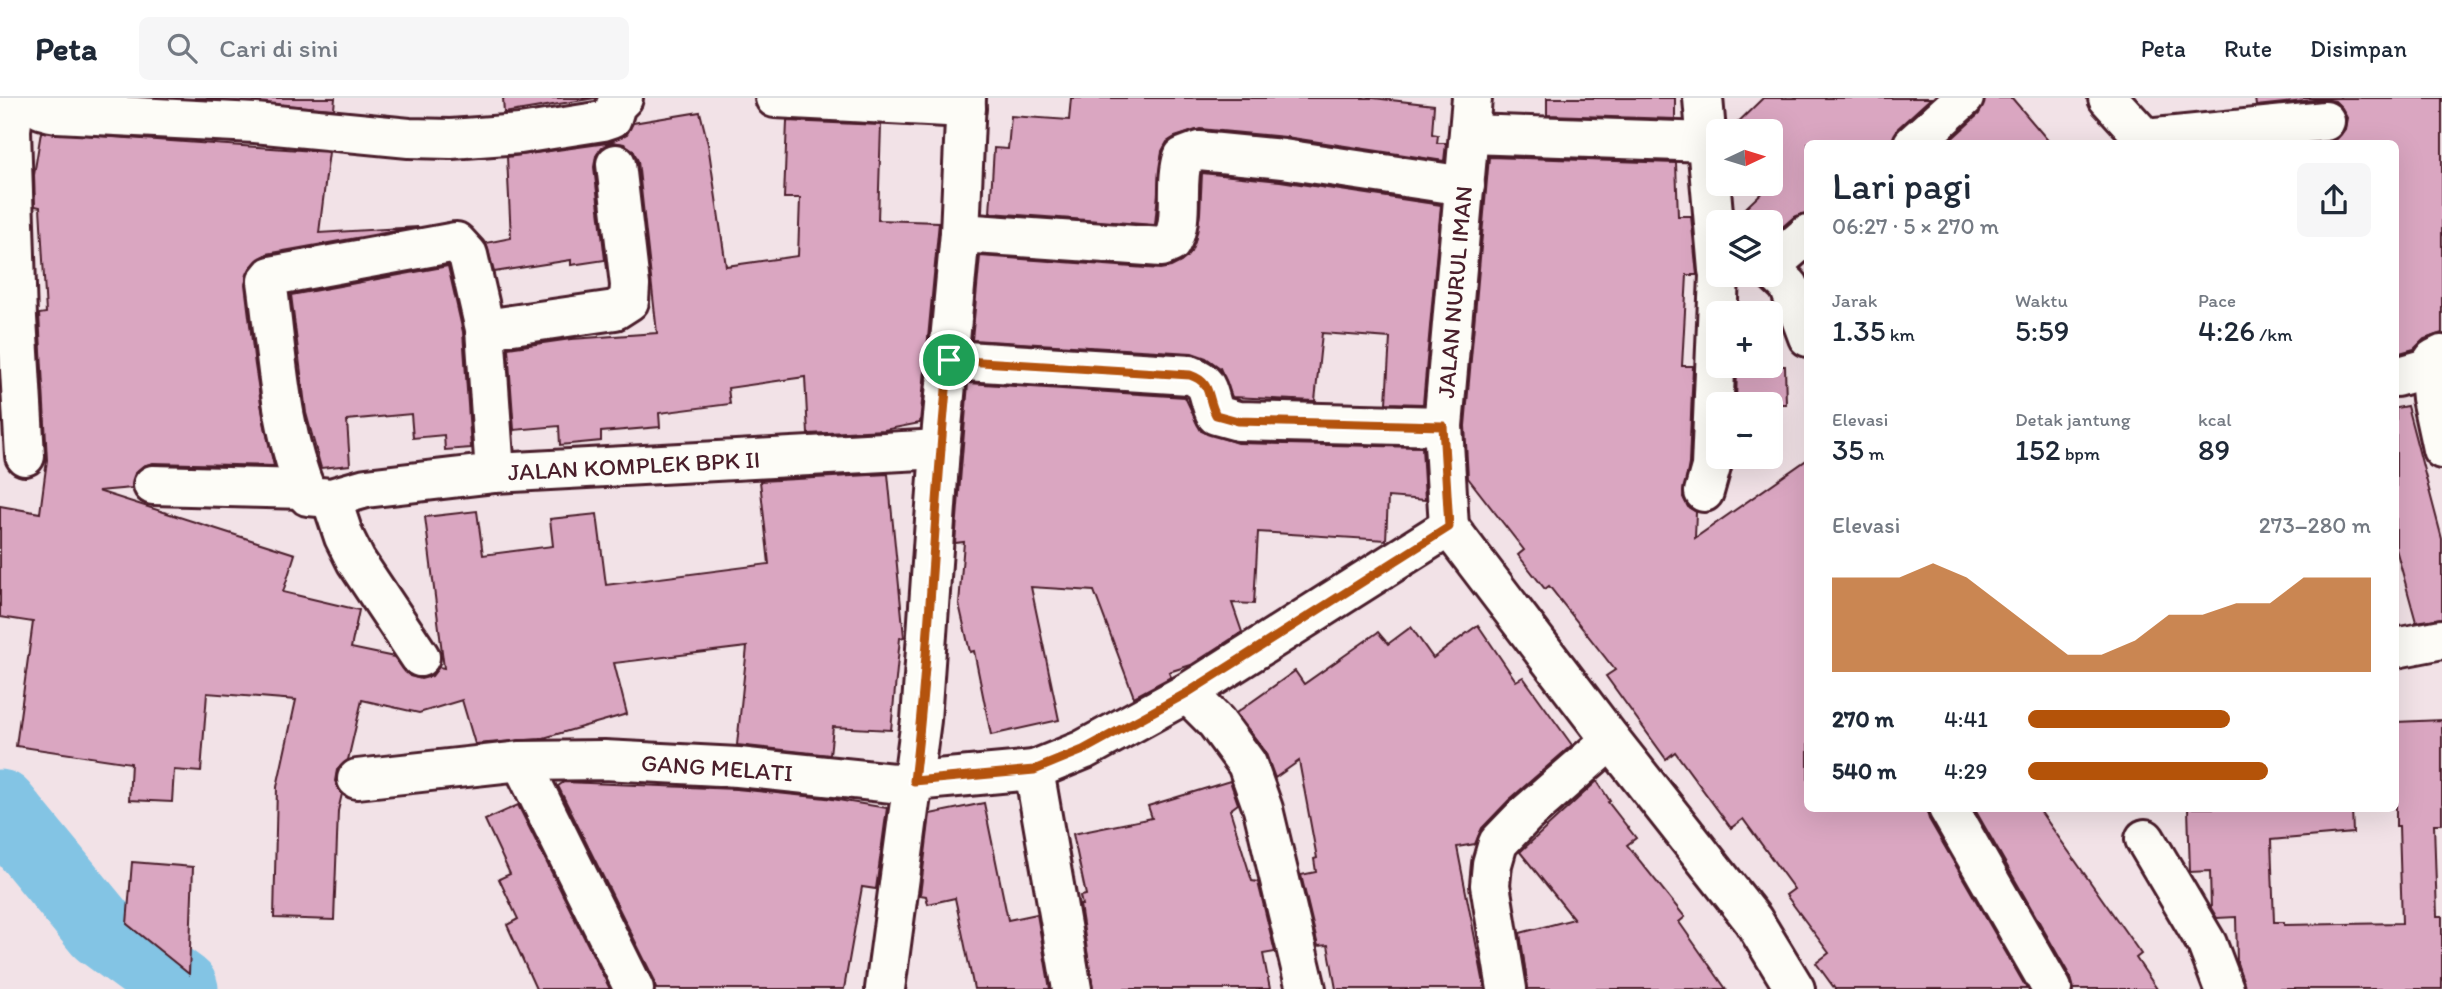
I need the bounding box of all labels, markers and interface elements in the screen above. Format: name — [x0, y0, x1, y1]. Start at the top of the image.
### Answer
search box — [139, 17, 629, 80]
text: Peta — [35, 29, 97, 68]
icon: search — [163, 29, 201, 67]
text: Cari di sini — [219, 32, 338, 64]
text: Peta — [2141, 34, 2186, 63]
text: Rute — [2224, 34, 2272, 63]
text: Disimpan — [2310, 34, 2407, 63]
north arrow — [1706, 119, 1783, 196]
map controls — [1706, 119, 1783, 469]
text: Lari pagi — [1832, 163, 1972, 209]
button: share — [2297, 163, 2371, 237]
street label: JALAN NURUL IMAN — [1431, 185, 1478, 399]
button: layers — [1706, 210, 1783, 287]
text: 06:27 · 5 × 270 m — [1832, 212, 1999, 240]
text: Jarak — [1832, 289, 1877, 312]
text: Waktu — [2015, 289, 2068, 312]
text: Pace — [2198, 289, 2236, 312]
button: + — [1706, 301, 1783, 378]
text: 1.35 — [1832, 312, 1885, 349]
text: 5:59 — [2015, 312, 2070, 349]
text: 4:26 — [2198, 312, 2255, 349]
text: km — [1885, 323, 1915, 346]
text: /km — [2255, 323, 2292, 346]
pin — [919, 330, 979, 390]
icon: arrive — [930, 341, 968, 379]
button: − — [1706, 392, 1783, 469]
text: Elevasi — [1832, 408, 1888, 431]
text: Detak jantung — [2015, 408, 2131, 431]
text: kcal — [2198, 408, 2232, 431]
text: 35 — [1832, 431, 1864, 468]
text: 152 — [2015, 431, 2060, 468]
text: 89 — [2198, 431, 2230, 468]
text: m — [1864, 442, 1884, 465]
text: bpm — [2060, 442, 2100, 465]
street label: JALAN KOMPLEK BPK II — [507, 444, 761, 487]
text: Elevasi — [1832, 511, 1900, 539]
text: 273–280 m — [2259, 511, 2371, 539]
text: 270 m — [1832, 705, 1894, 733]
text: 4:41 — [1944, 705, 1988, 733]
street label: GANG MELATI — [640, 748, 794, 787]
text: 540 m — [1832, 757, 1897, 785]
text: 4:29 — [1944, 757, 1988, 785]

